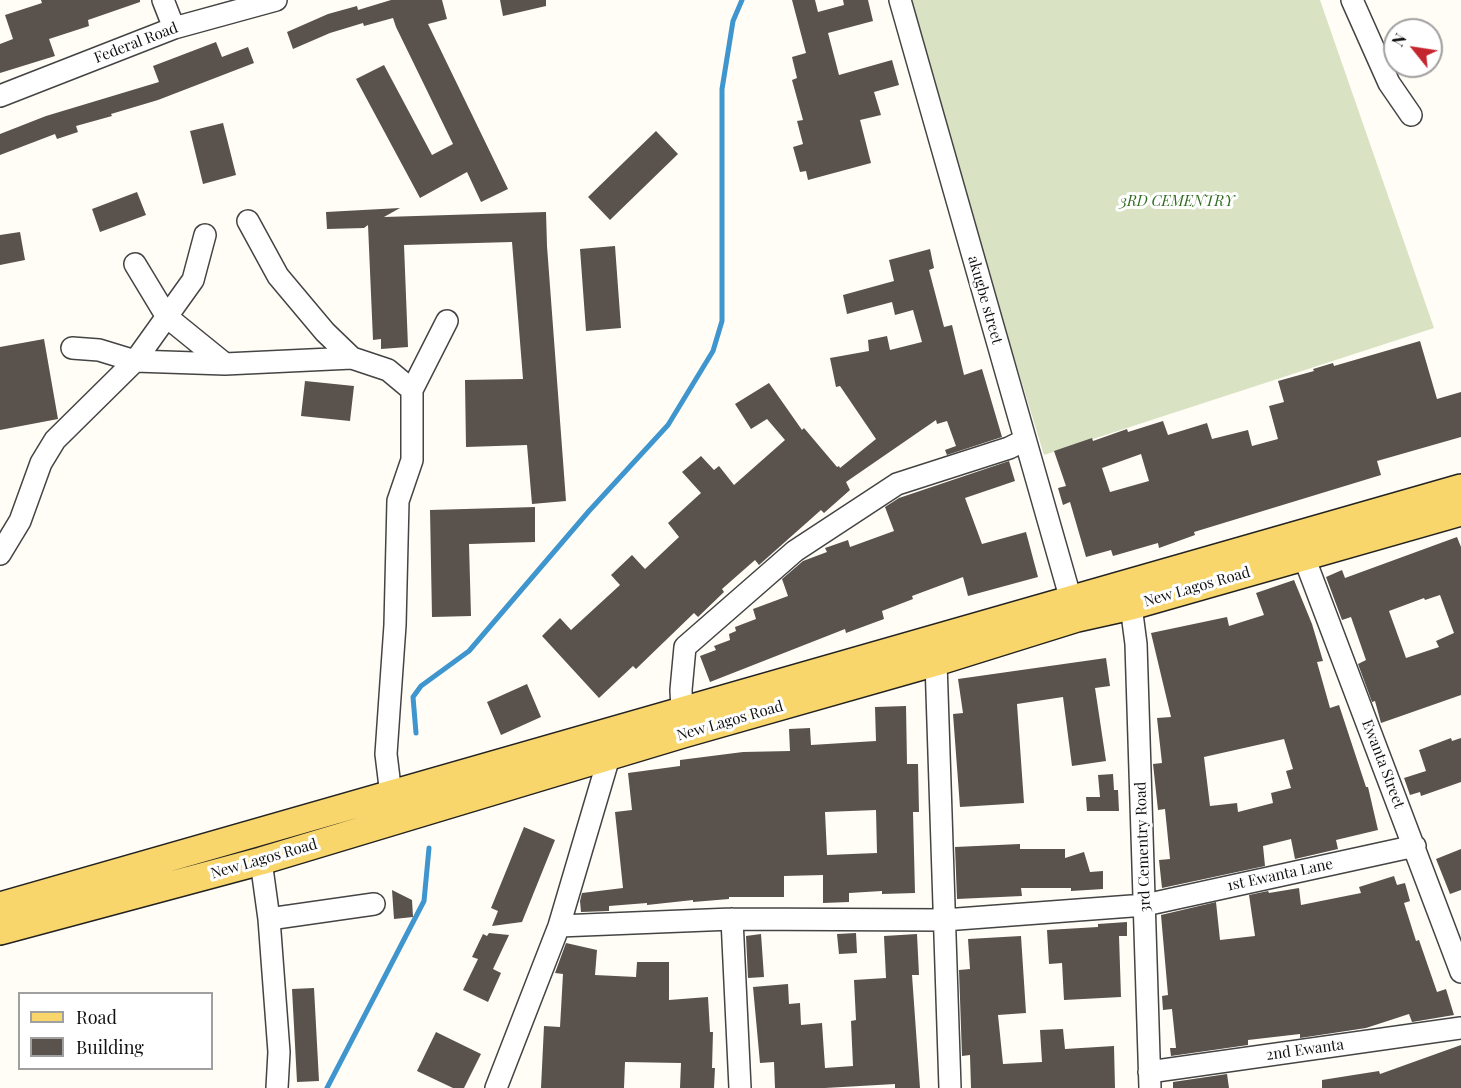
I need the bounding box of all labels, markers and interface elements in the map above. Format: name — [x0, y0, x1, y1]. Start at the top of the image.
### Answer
north arrow — [1383, 18, 1443, 78]
street label: Federal Road — [92, 19, 180, 67]
text: N — [1387, 29, 1411, 50]
park label: 3RD CEMENTRY — [1120, 192, 1234, 210]
street label: akugbe street — [964, 254, 1006, 346]
street label: New Lagos Road — [1142, 563, 1252, 611]
street label: New Lagos Road — [675, 697, 785, 745]
street label: Ewanta Street — [1358, 717, 1408, 811]
street label: 3rd Cementry Road — [1132, 781, 1154, 913]
street label: New Lagos Road — [209, 835, 319, 883]
street label: 1st Ewanta Lane — [1225, 855, 1335, 895]
legend — [18, 992, 213, 1070]
text: Road — [76, 1005, 117, 1029]
text: Building — [76, 1035, 144, 1059]
street label: 2nd Ewanta — [1265, 1036, 1345, 1064]

